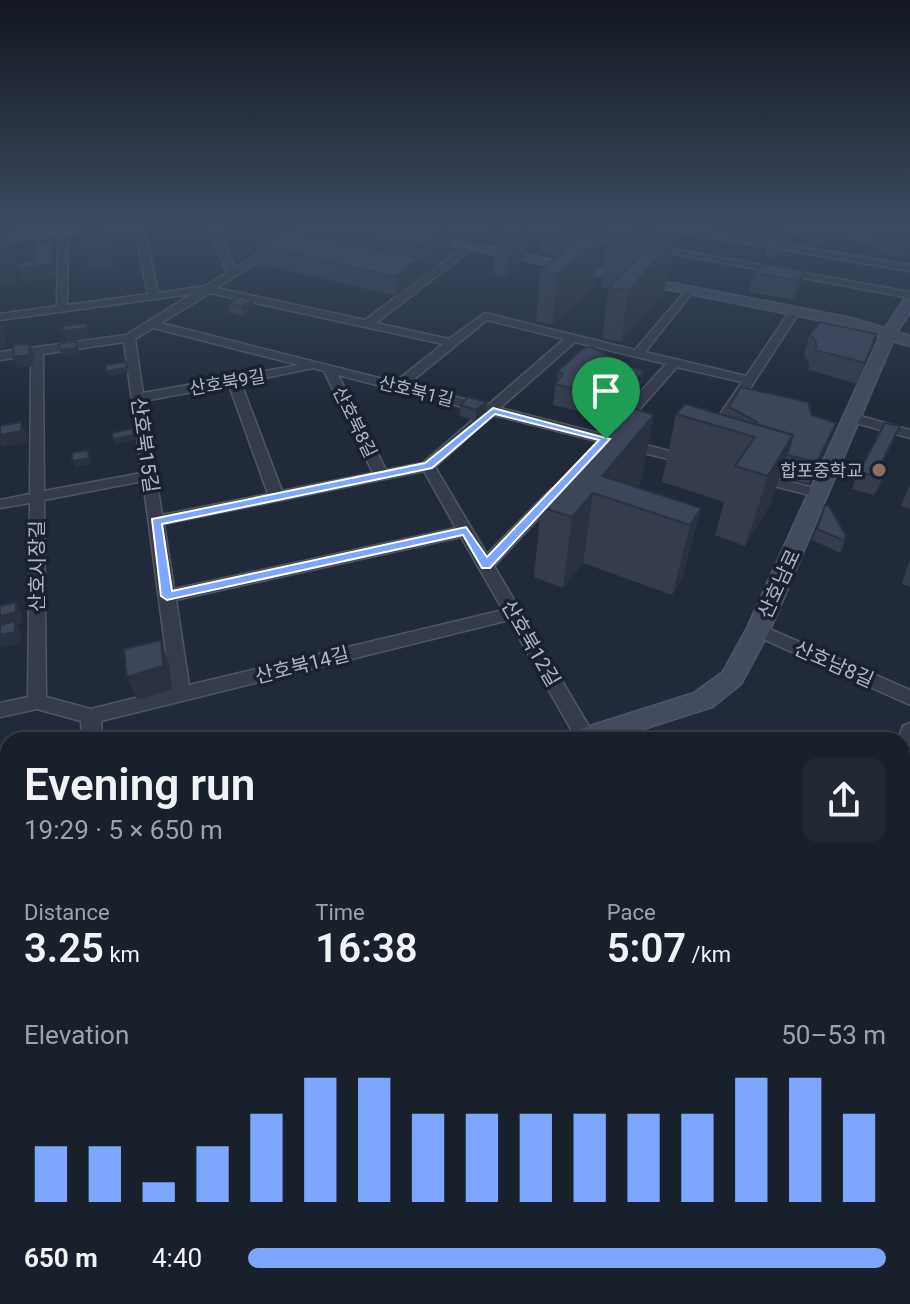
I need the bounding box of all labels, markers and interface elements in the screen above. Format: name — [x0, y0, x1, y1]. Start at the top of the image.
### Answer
pin — [572, 357, 640, 439]
street label: 산호북9길 — [188, 365, 266, 399]
icon: arrive — [584, 369, 628, 413]
street label: 산호북1길 — [376, 372, 456, 410]
street label: 산호북8길 — [329, 383, 381, 461]
street label: 산호북15길 — [126, 396, 164, 494]
place label: 합포중학교 — [780, 460, 863, 481]
marker: 합포중학교 — [870, 461, 888, 479]
street label: 산호시장길 — [25, 520, 49, 612]
street label: 산호남로 — [753, 546, 805, 622]
street label: 산호북12길 — [497, 595, 565, 691]
street label: 산호남8길 — [790, 636, 878, 692]
street label: 산호북14길 — [252, 642, 352, 688]
button: share — [802, 758, 886, 842]
text: Evening run — [24, 759, 255, 811]
text: 19:29 · 5 × 650 m — [24, 815, 223, 845]
text: Distance — [24, 900, 110, 925]
text: Time — [315, 900, 365, 925]
text: Pace — [607, 900, 656, 925]
text: 3.25 — [24, 925, 104, 972]
text: 16:38 — [315, 925, 418, 972]
text: 5:07 — [607, 925, 686, 972]
text: km — [104, 942, 140, 967]
text: /km — [686, 942, 731, 967]
text: Elevation — [24, 1020, 129, 1050]
text: 50–53 m — [781, 1020, 886, 1050]
text: 650 m — [24, 1243, 98, 1273]
text: 4:40 — [152, 1243, 202, 1273]

